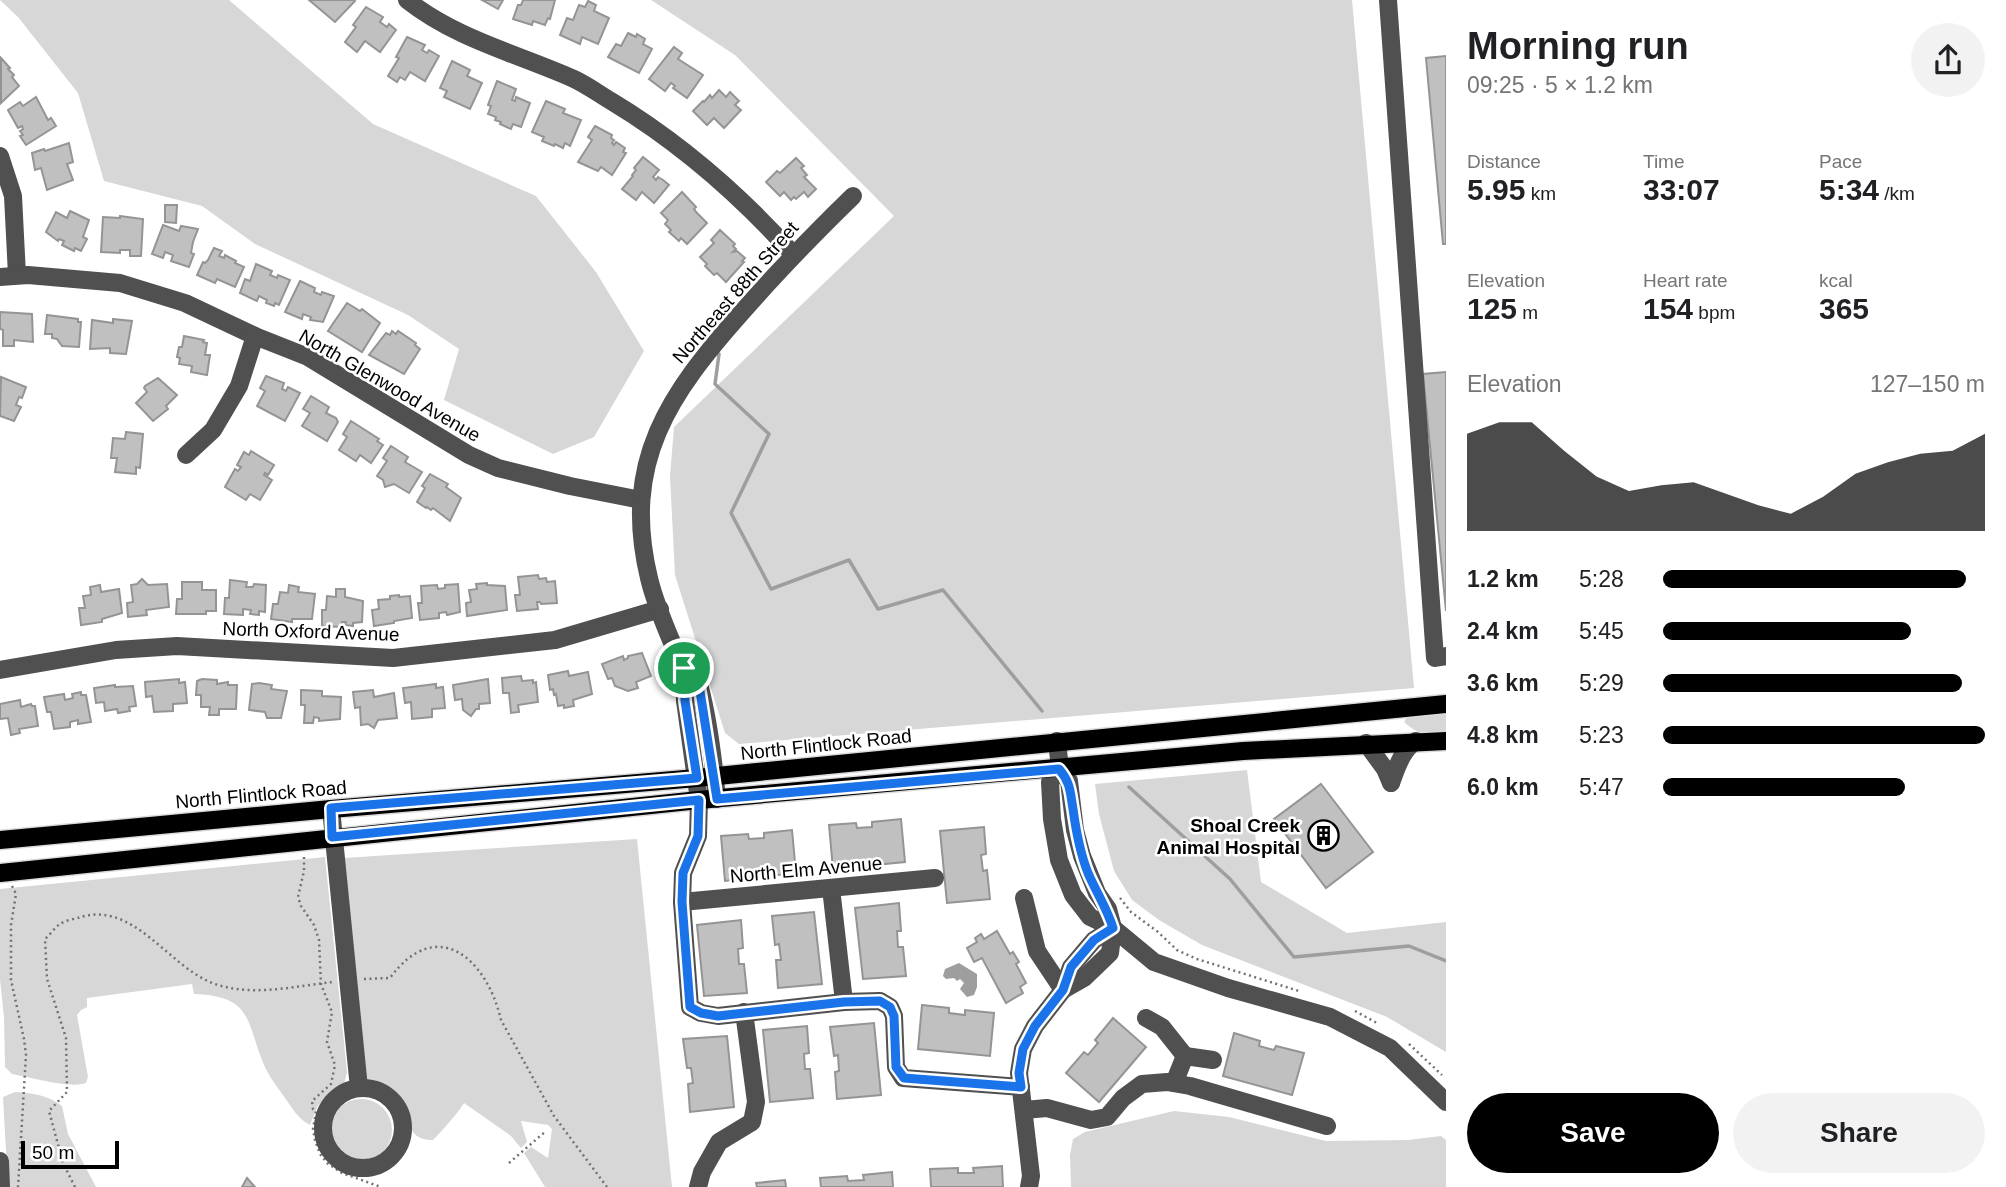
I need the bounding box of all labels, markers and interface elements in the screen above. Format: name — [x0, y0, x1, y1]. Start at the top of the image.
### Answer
button: share — [1911, 23, 1985, 97]
text: Morning run — [1467, 25, 1689, 67]
text: 09:25 · 5 × 1.2 km — [1467, 72, 1653, 98]
text: Distance — [1467, 151, 1541, 172]
text: Time — [1643, 151, 1685, 172]
text: Pace — [1819, 151, 1862, 172]
text: 5.95 — [1467, 173, 1525, 206]
text: 33:07 — [1643, 173, 1720, 206]
text: 5:34 — [1819, 173, 1879, 206]
text: km — [1525, 183, 1556, 204]
text: /km — [1879, 183, 1915, 204]
street label: Northeast 88th Street — [668, 217, 803, 367]
text: Elevation — [1467, 270, 1545, 291]
text: Heart rate — [1643, 270, 1727, 291]
text: kcal — [1819, 270, 1853, 291]
text: 125 — [1467, 292, 1517, 325]
text: 154 — [1643, 292, 1693, 325]
text: 365 — [1819, 292, 1869, 325]
text: m — [1517, 302, 1538, 323]
text: bpm — [1693, 302, 1735, 323]
street label: North Glenwood Avenue — [295, 325, 484, 446]
text: Elevation — [1467, 371, 1562, 397]
text: 127–150 m — [1870, 371, 1985, 397]
text: 1.2 km — [1467, 566, 1539, 592]
text: 5:28 — [1579, 566, 1624, 592]
street label: North Oxford Avenue — [222, 618, 400, 645]
text: 2.4 km — [1467, 618, 1539, 644]
text: 5:45 — [1579, 618, 1624, 644]
pin — [654, 638, 714, 698]
icon: arrive — [665, 649, 703, 687]
text: 3.6 km — [1467, 670, 1539, 696]
text: 5:29 — [1579, 670, 1624, 696]
text: 4.8 km — [1467, 722, 1539, 748]
text: 5:23 — [1579, 722, 1624, 748]
street label: North Flintlock Road — [739, 725, 913, 764]
text: 6.0 km — [1467, 774, 1539, 800]
text: 5:47 — [1579, 774, 1624, 800]
street label: North Flintlock Road — [174, 777, 348, 812]
place label: Shoal Creek Animal Hospital — [1156, 815, 1300, 858]
building icon: Shoal Creek Animal Hospital — [1306, 819, 1340, 853]
street label: North Elm Avenue — [729, 852, 883, 887]
button: Save — [1467, 1093, 1719, 1173]
button: Share — [1733, 1093, 1985, 1173]
scale bar — [21, 1138, 119, 1170]
text: 50 m — [32, 1142, 74, 1163]

